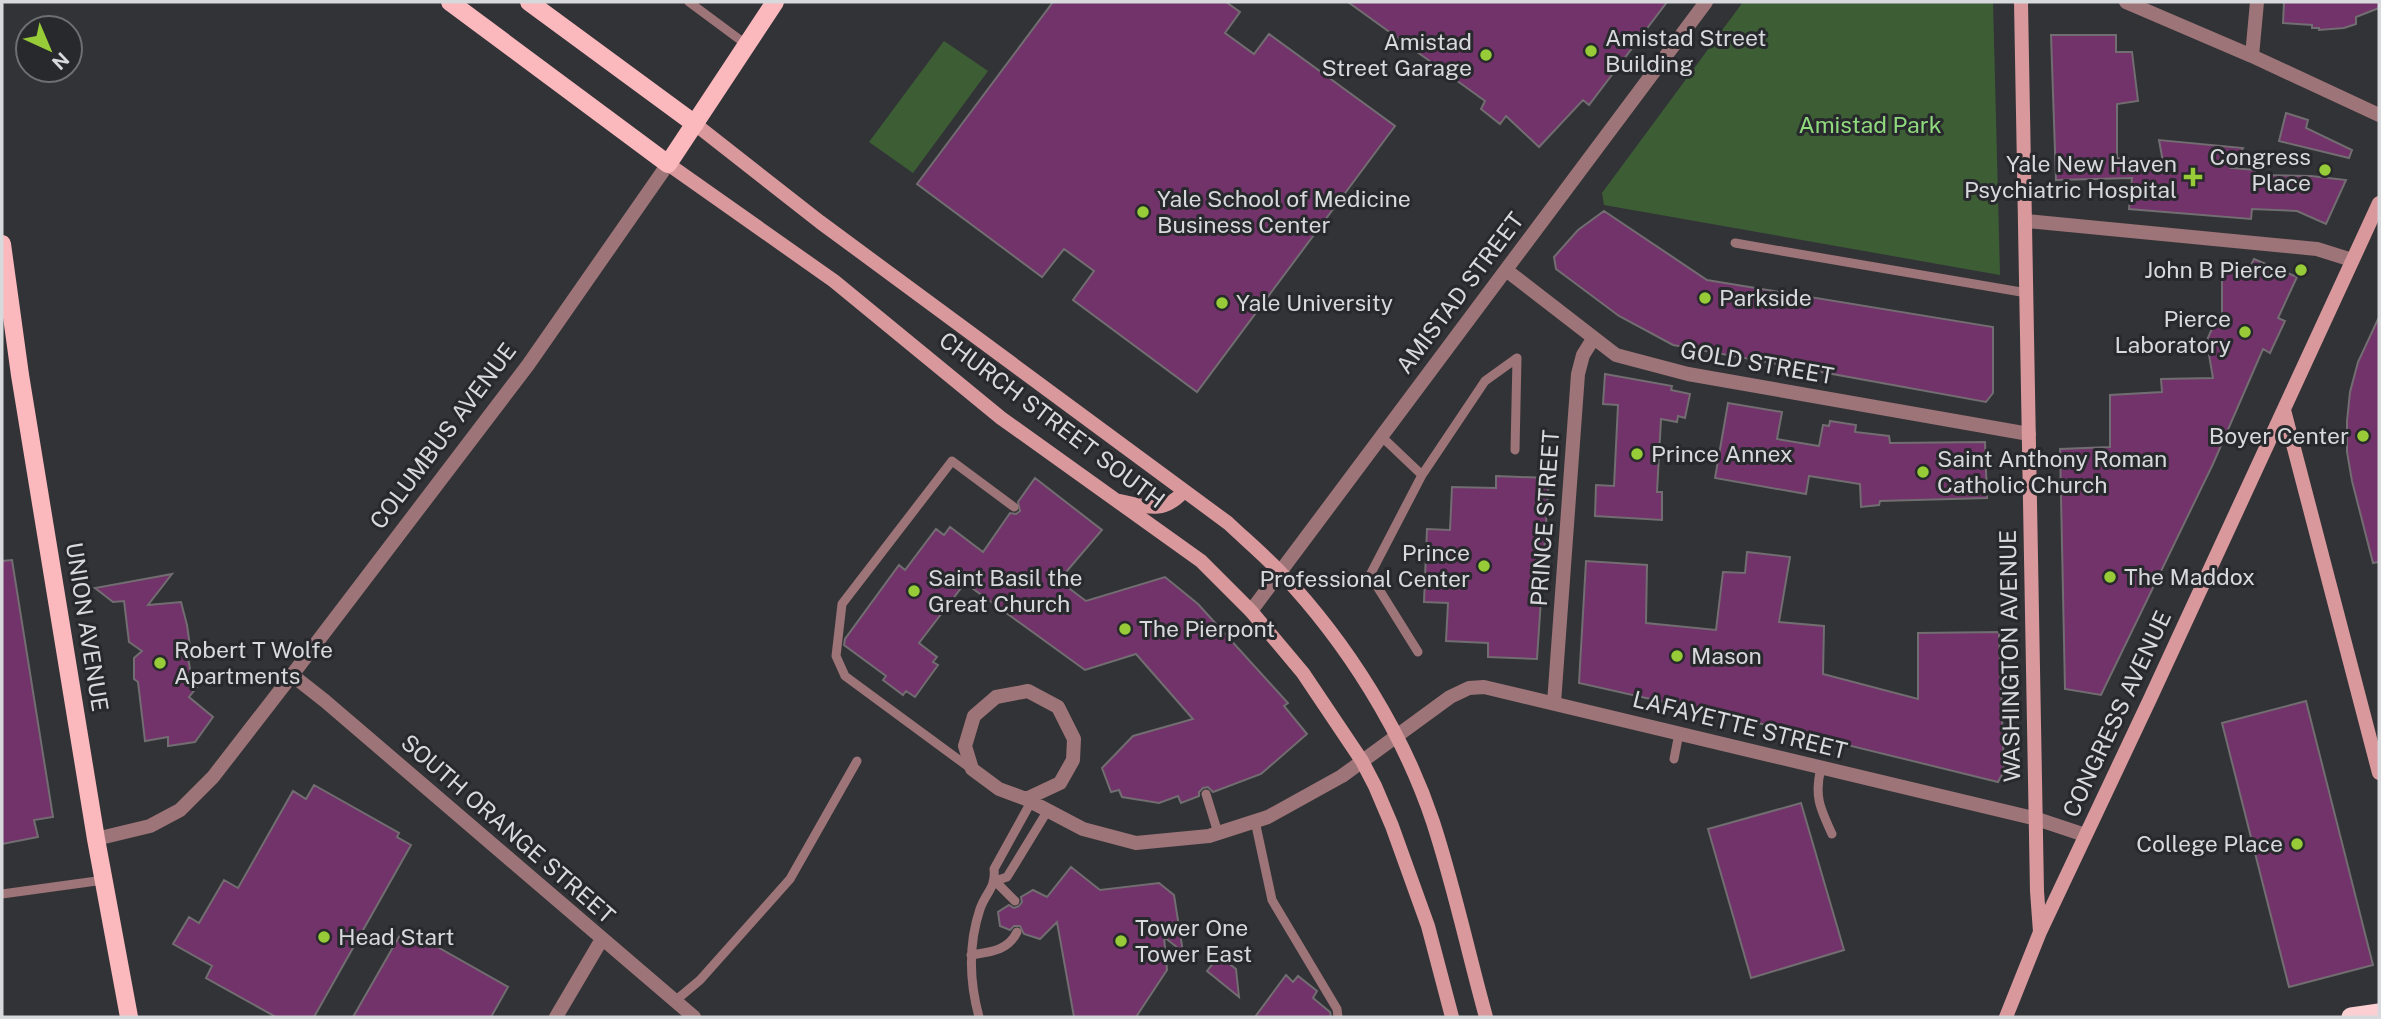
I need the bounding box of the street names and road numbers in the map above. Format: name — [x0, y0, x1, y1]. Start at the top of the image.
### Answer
street label: AMISTAD STREET — [1390, 207, 1529, 379]
street label: CHURCH STREET SOUTH — [934, 326, 1170, 513]
street label: GOLD STREET — [1678, 336, 1836, 389]
street label: COLUMBUS AVENUE — [364, 337, 521, 534]
street label: PRINCE STREET — [1525, 429, 1564, 607]
street label: WASHINGTON AVENUE — [1994, 530, 2025, 782]
street label: UNION AVENUE — [61, 540, 114, 713]
street label: CONGRESS AVENUE — [2057, 606, 2176, 821]
street label: LAFAYETTE STREET — [1630, 685, 1851, 764]
street label: SOUTH ORANGE STREET — [396, 728, 621, 929]

